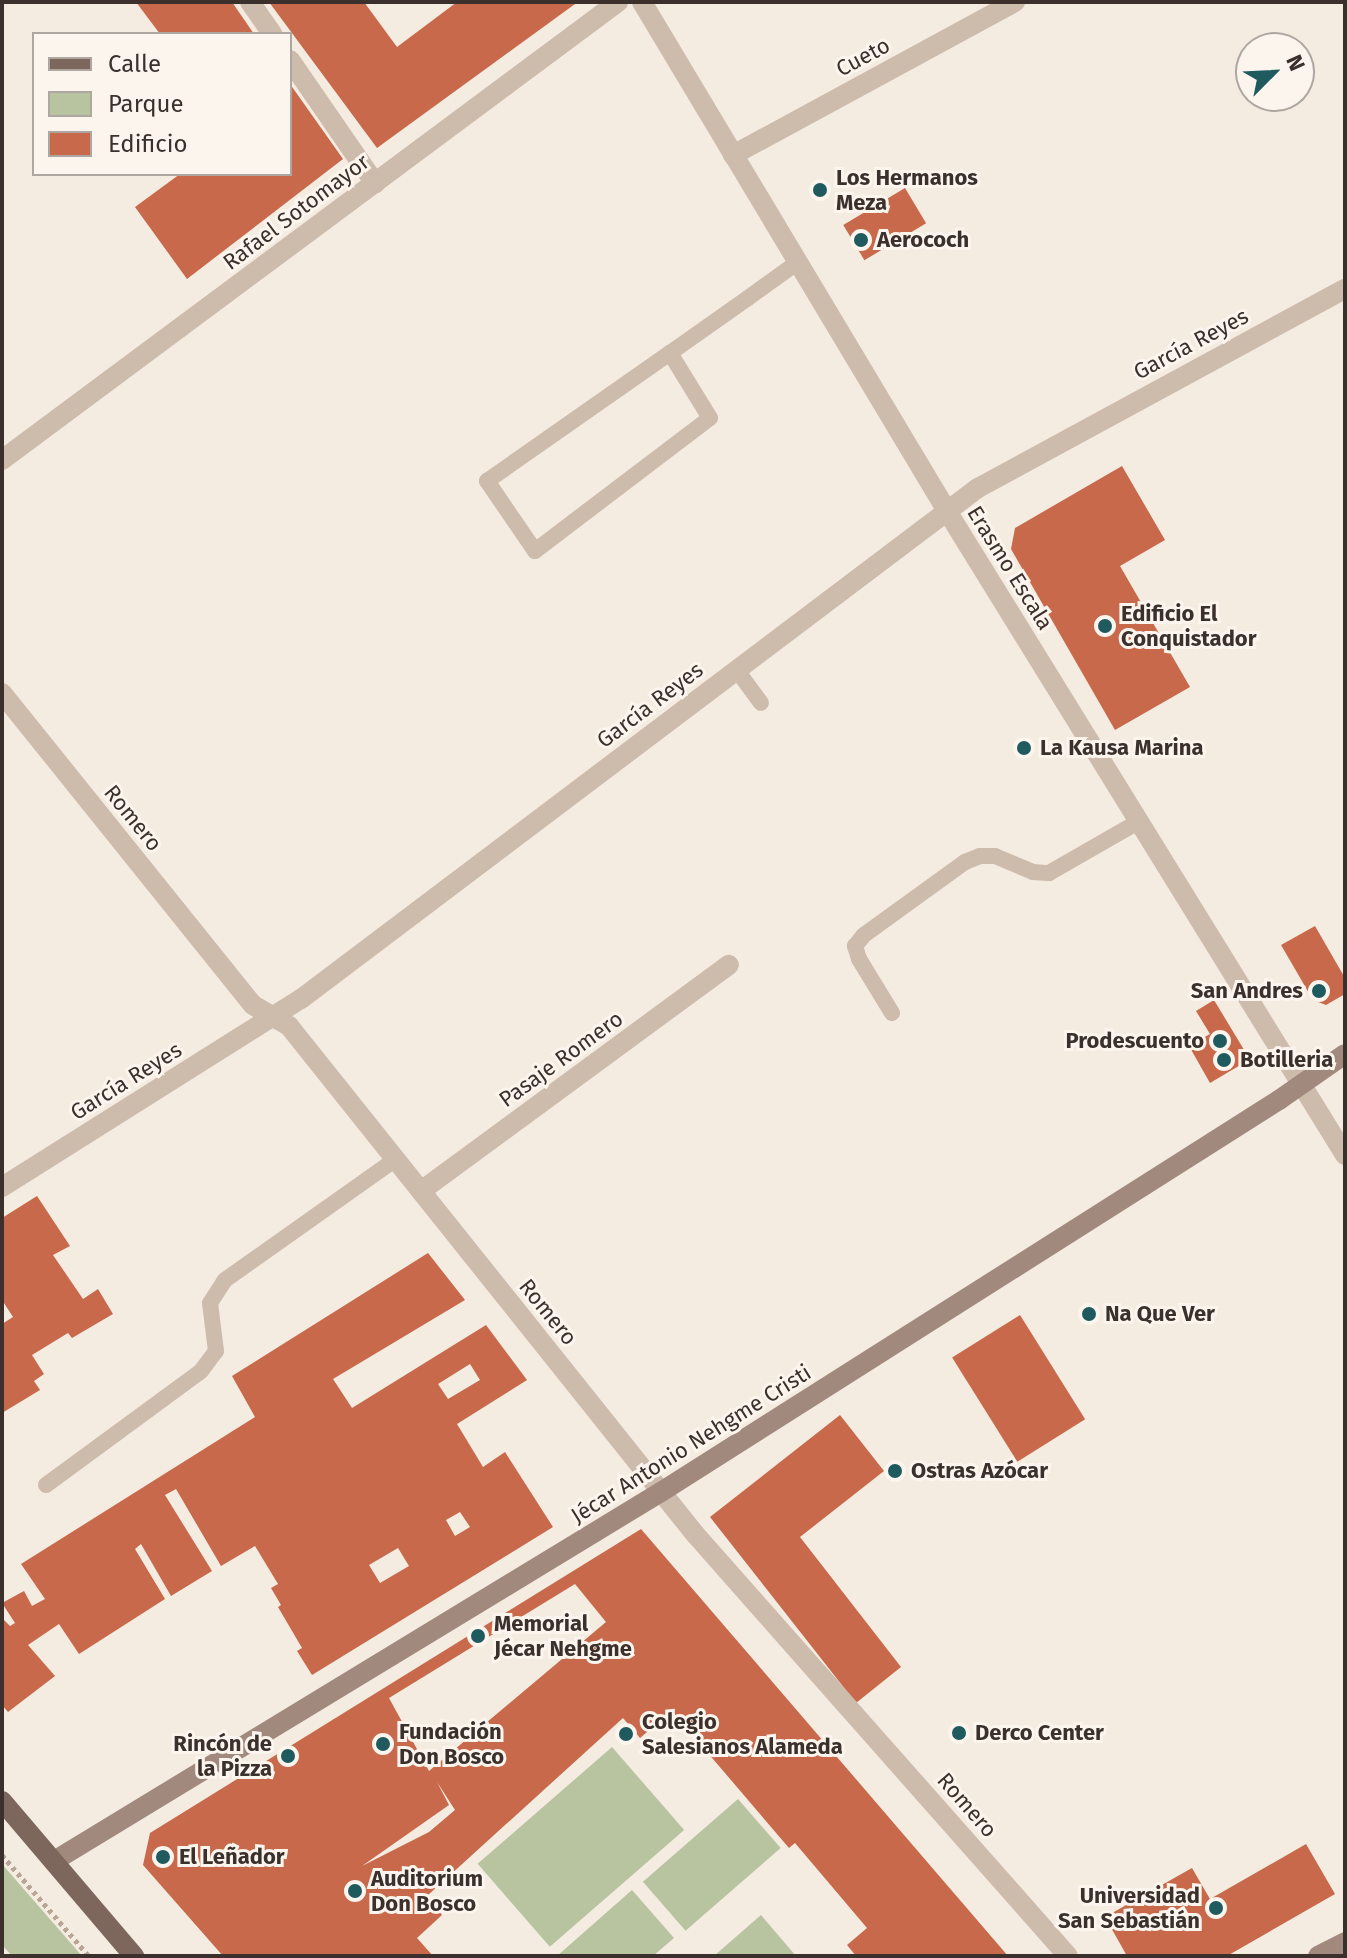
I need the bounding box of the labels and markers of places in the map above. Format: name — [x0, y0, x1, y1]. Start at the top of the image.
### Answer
place label: Los Hermanos Meza — [836, 164, 978, 216]
marker: Los Hermanos Meza — [811, 181, 829, 199]
place label: Aerococh — [877, 227, 969, 253]
marker: Aerococh — [852, 231, 870, 249]
place label: Edificio El Conquistador — [1121, 600, 1257, 652]
marker: Edificio El Conquistador — [1096, 617, 1114, 635]
place label: La Kausa Marina — [1040, 735, 1204, 761]
marker: La Kausa Marina — [1015, 739, 1033, 757]
place label: San Andres — [1191, 978, 1303, 1004]
marker: San Andres — [1310, 982, 1328, 1000]
place label: Prodescuento — [1066, 1028, 1204, 1054]
marker: Prodescuento — [1211, 1032, 1229, 1050]
place label: Botilleria — [1240, 1047, 1333, 1073]
marker: Botilleria — [1215, 1051, 1233, 1069]
place label: Na Que Ver — [1105, 1301, 1215, 1327]
marker: Na Que Ver — [1080, 1305, 1098, 1323]
place label: Ostras Azócar — [911, 1458, 1048, 1484]
marker: Ostras Azócar — [886, 1462, 904, 1480]
place label: Memorial Jécar Nehgme — [494, 1610, 632, 1662]
marker: Memorial Jécar Nehgme — [469, 1627, 487, 1645]
place label: Colegio Salesianos Alameda — [642, 1708, 843, 1760]
place label: Fundación Don Bosco — [399, 1718, 504, 1770]
place label: Derco Center — [975, 1720, 1104, 1746]
marker: Derco Center — [950, 1724, 968, 1742]
marker: Colegio Salesianos Alameda — [617, 1725, 635, 1743]
place label: Rincón de la Pizza — [173, 1730, 272, 1782]
marker: Fundación Don Bosco — [374, 1735, 392, 1753]
marker: Rincón de la Pizza — [279, 1747, 297, 1765]
place label: El Leñador — [179, 1844, 285, 1870]
marker: El Leñador — [154, 1848, 172, 1866]
place label: Auditorium Don Bosco — [371, 1865, 483, 1916]
marker: Auditorium Don Bosco — [346, 1882, 364, 1900]
place label: Universidad San Sebastián — [1058, 1882, 1200, 1934]
marker: Universidad San Sebastián — [1207, 1899, 1225, 1917]

